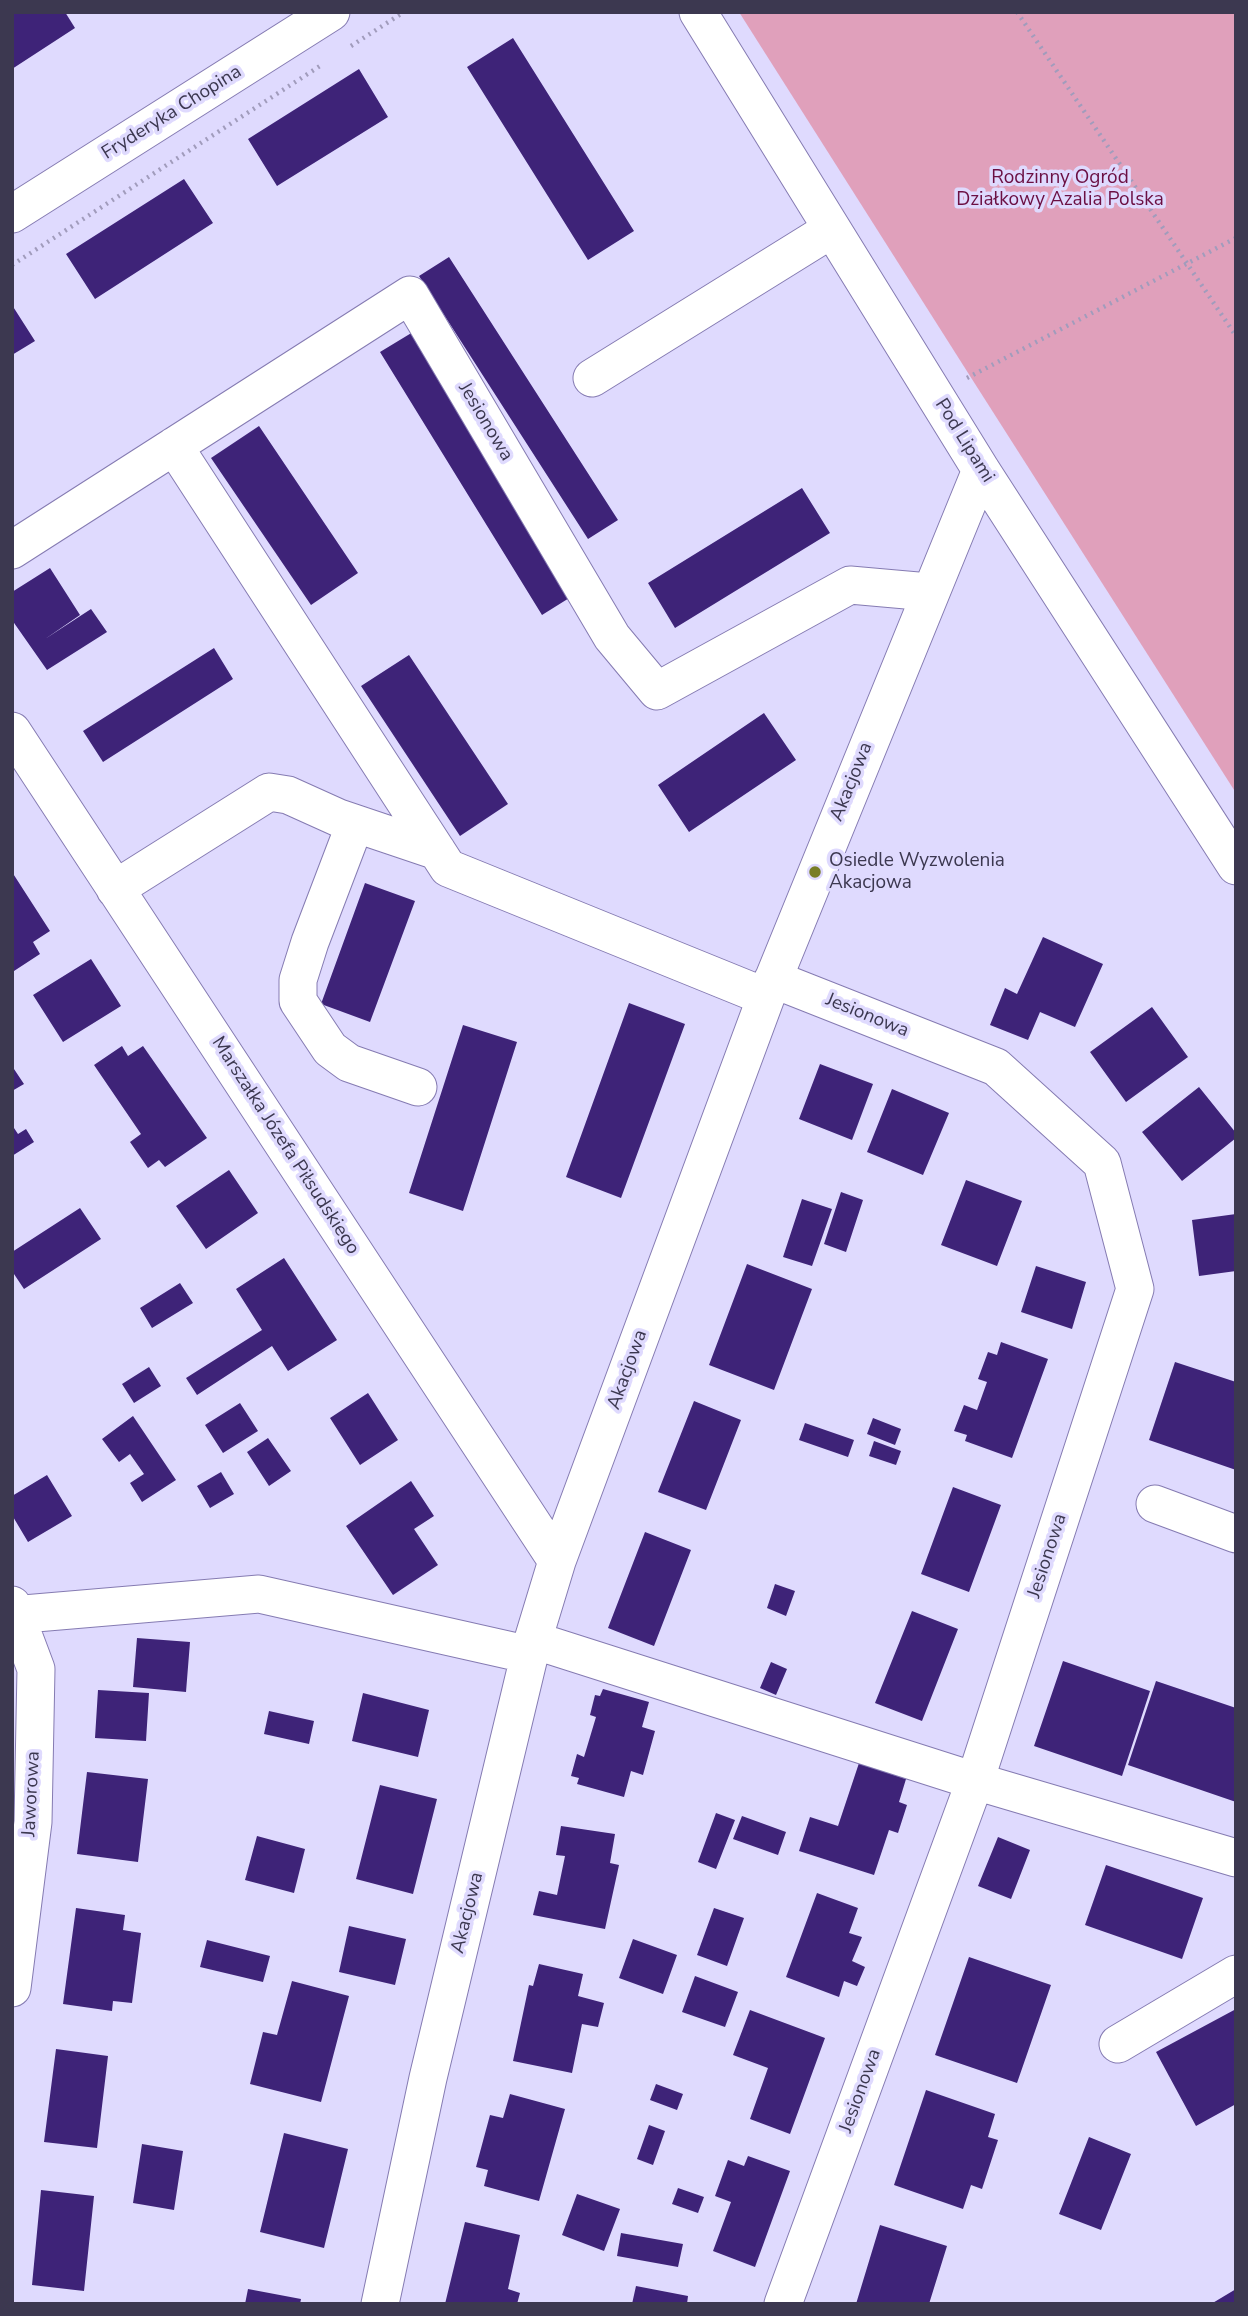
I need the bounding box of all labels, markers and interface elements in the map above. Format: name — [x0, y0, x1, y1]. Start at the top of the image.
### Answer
street label: Fryderyka Chopina — [98, 61, 246, 165]
park label: Rodzinny Ogród Działkowy Azalia Polska — [956, 167, 1164, 211]
street label: Jesionowa — [453, 379, 517, 465]
street label: Pod Lipami — [929, 395, 999, 487]
street label: Akacjowa — [826, 739, 878, 825]
place label: Osiedle Wyzwolenia Akacjowa — [829, 850, 1005, 894]
marker: Osiedle Wyzwolenia Akacjowa — [807, 864, 823, 880]
street label: Jesionowa — [822, 989, 912, 1043]
street label: Marszałka Józefa Piłsudskiego — [206, 1033, 364, 1259]
street label: Akacjowa — [603, 1327, 653, 1413]
street label: Jesionowa — [1024, 1511, 1072, 1601]
street label: Jaworowa — [18, 1751, 46, 1837]
street label: Akacjowa — [447, 1870, 489, 1956]
street label: Jesionowa — [835, 2046, 887, 2136]

